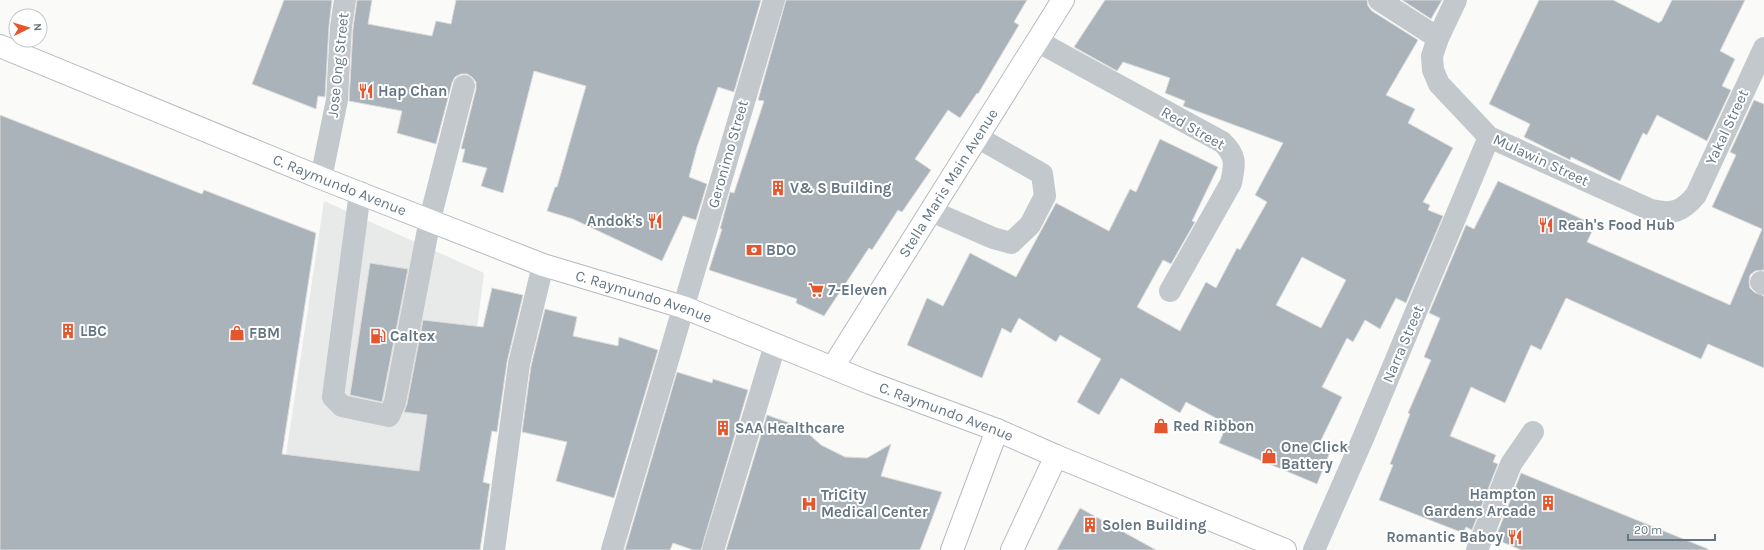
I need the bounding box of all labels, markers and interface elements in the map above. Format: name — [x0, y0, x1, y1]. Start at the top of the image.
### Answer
north arrow — [8, 8, 48, 48]
street label: Jose Ong Street — [324, 11, 352, 118]
text: N — [31, 23, 44, 32]
restaurant icon: Hap Chan — [357, 82, 375, 100]
place label: Hap Chan — [378, 82, 447, 100]
street label: Yakal Street — [1702, 86, 1752, 168]
street label: Geronimo Street — [704, 98, 752, 210]
street label: Red Street — [1158, 103, 1228, 154]
street label: Stella Maris Main Avenue — [895, 105, 1002, 261]
street label: Mulawin Street — [1490, 130, 1592, 190]
street label: C. Raymundo Avenue — [270, 150, 409, 220]
building icon: V& S Building — [769, 179, 787, 197]
place label: V& S Building — [790, 179, 892, 197]
place label: Andok's — [587, 212, 643, 230]
restaurant icon: Andok's — [646, 212, 664, 230]
restaurant icon: Reah's Food Hub — [1537, 216, 1555, 234]
place label: Reah's Food Hub — [1558, 216, 1675, 234]
bank icon: BDO — [745, 241, 763, 259]
place label: BDO — [766, 241, 796, 259]
street label: C. Raymundo Avenue — [573, 266, 715, 327]
supermarket icon: 7-Eleven — [807, 281, 825, 299]
place label: 7-Eleven — [828, 281, 887, 299]
street label: Narra Street — [1379, 302, 1428, 385]
building icon: LBC — [59, 322, 77, 340]
place label: LBC — [80, 322, 107, 340]
shop icon: FBM — [228, 324, 246, 342]
place label: FBM — [249, 324, 280, 342]
fuel station icon: Caltex — [369, 327, 387, 345]
place label: Caltex — [390, 327, 436, 345]
street label: C. Raymundo Avenue — [877, 378, 1016, 445]
shop icon: Red Ribbon — [1152, 417, 1170, 435]
place label: Red Ribbon — [1173, 417, 1254, 435]
building icon: SAA Healthcare — [714, 419, 732, 437]
place label: SAA Healthcare — [735, 419, 845, 437]
place label: One Click Battery — [1281, 438, 1348, 473]
shop icon: One Click Battery — [1260, 447, 1278, 465]
place label: Hampton Gardens Arcade — [1424, 485, 1536, 520]
place label: TriCity Medical Center — [821, 486, 928, 521]
building icon: Hampton Gardens Arcade — [1539, 494, 1557, 512]
hospital icon: TriCity Medical Center — [800, 495, 818, 513]
building icon: Solen Building — [1081, 516, 1099, 534]
place label: Solen Building — [1102, 516, 1207, 534]
scale bar — [1628, 516, 1715, 542]
text: 20 m — [1634, 523, 1662, 537]
place label: Romantic Baboy — [1386, 528, 1503, 546]
restaurant icon: Romantic Baboy — [1506, 528, 1524, 546]

